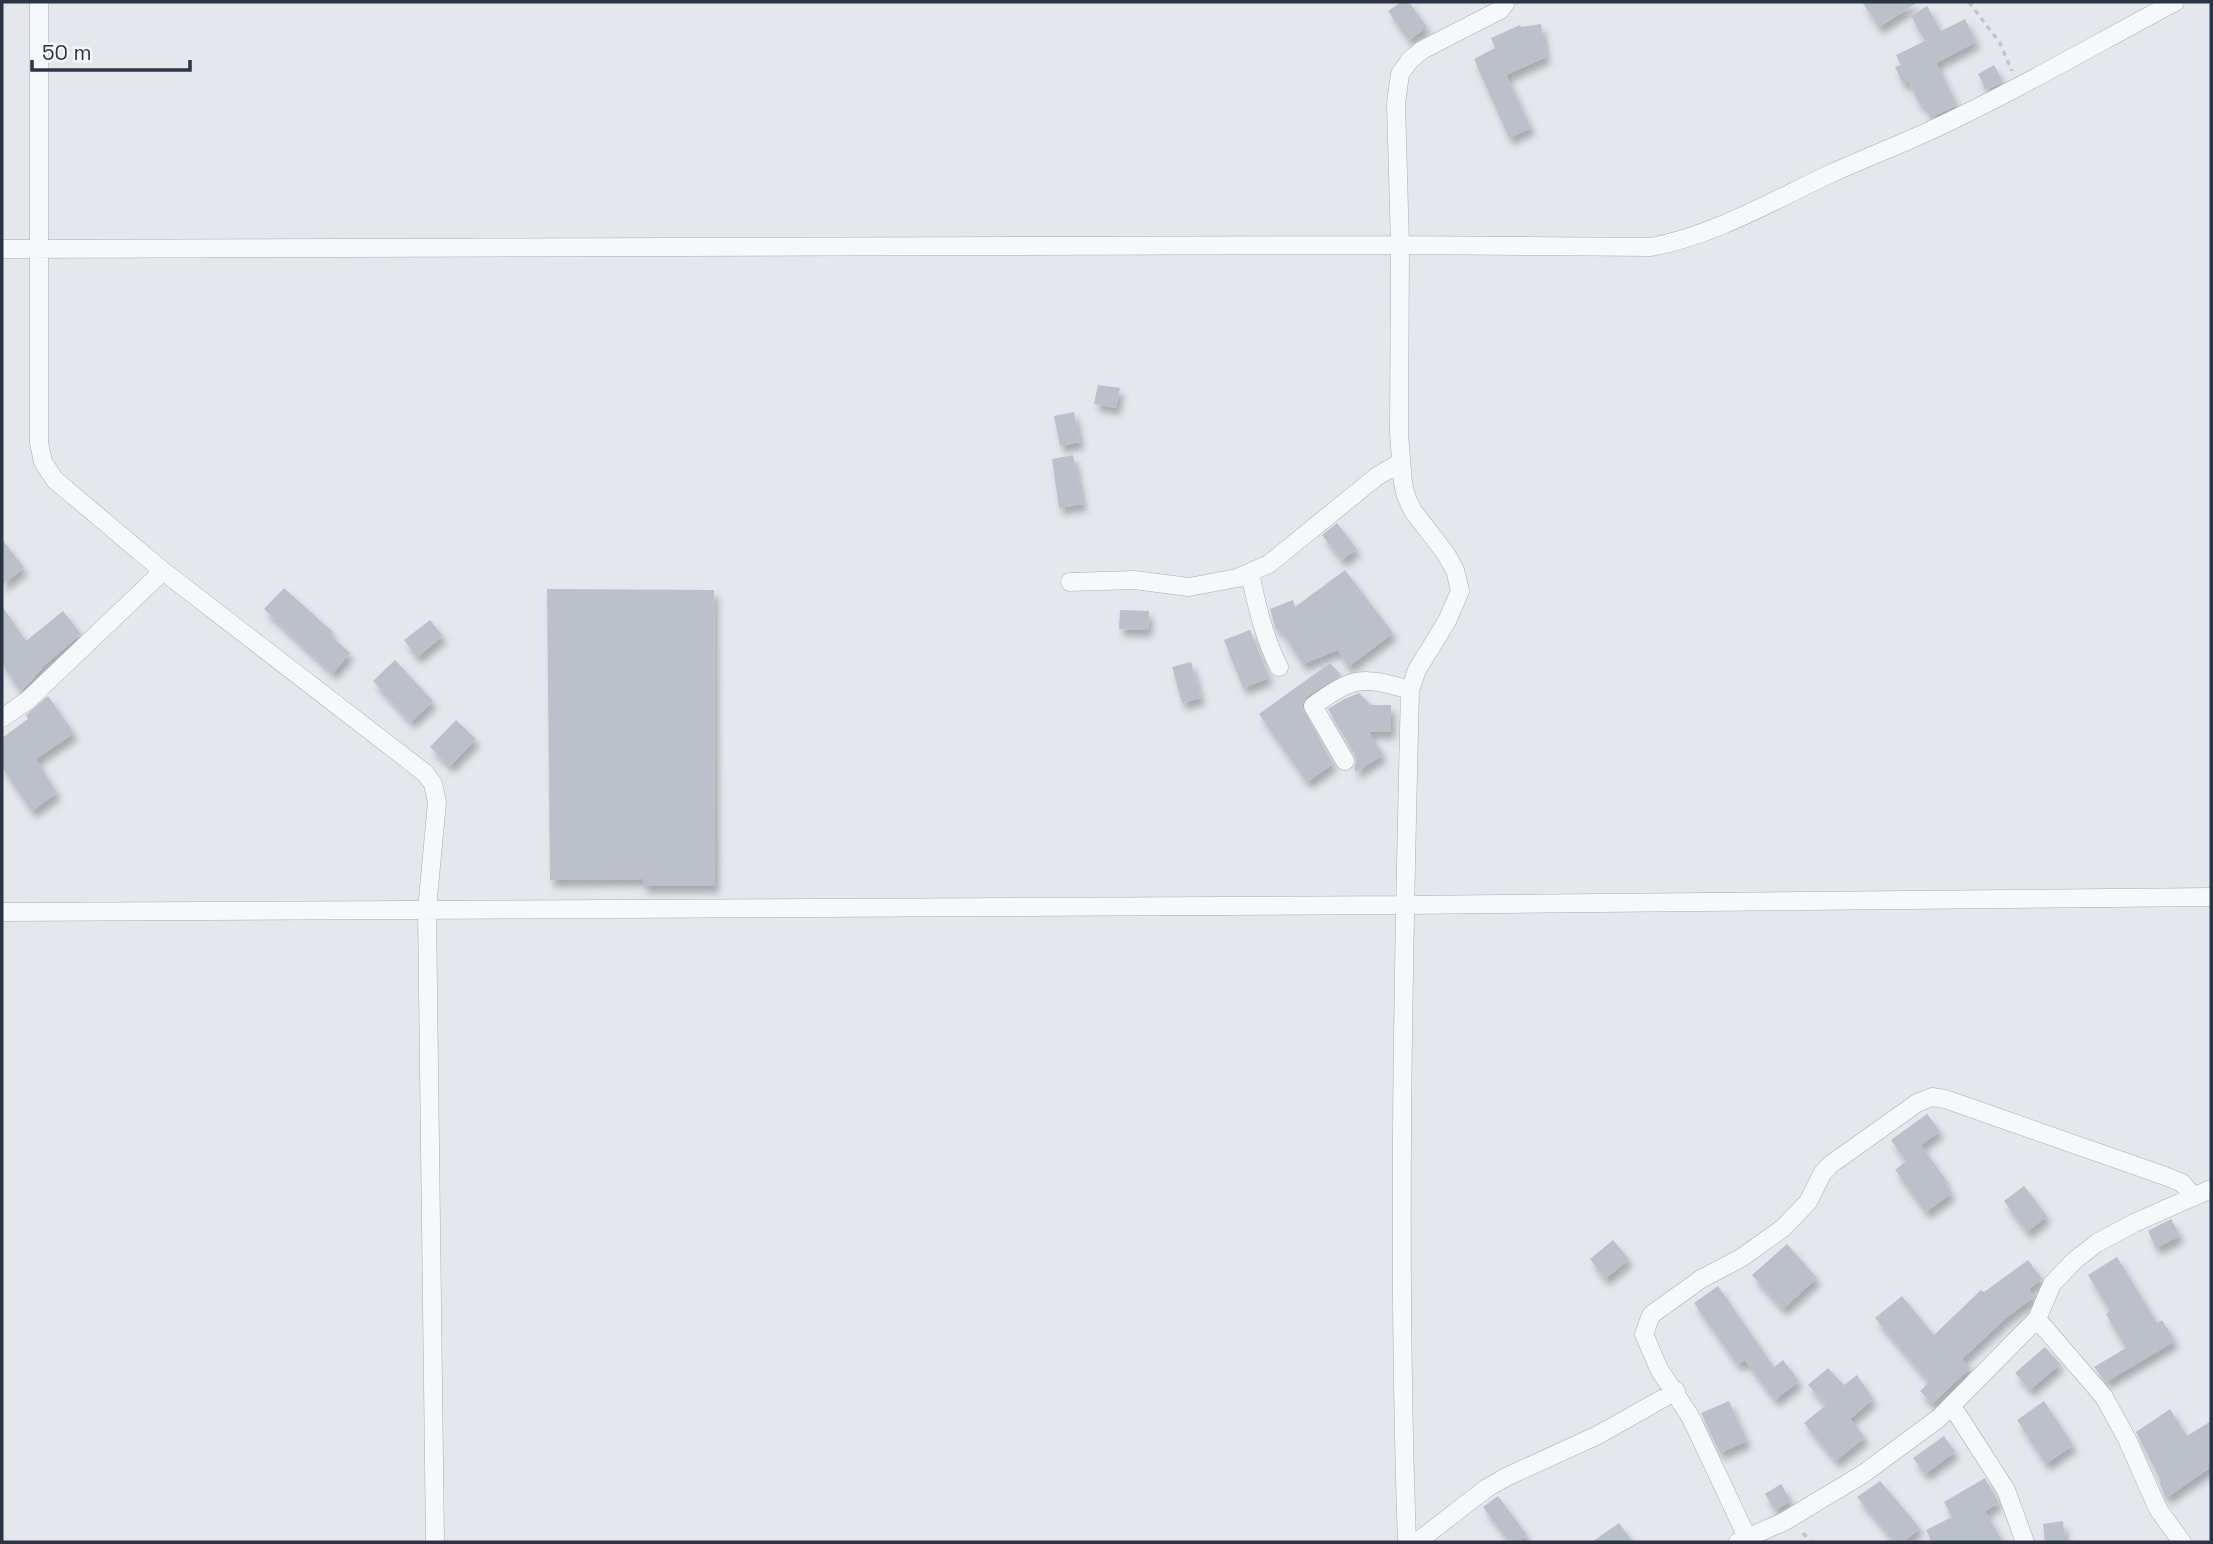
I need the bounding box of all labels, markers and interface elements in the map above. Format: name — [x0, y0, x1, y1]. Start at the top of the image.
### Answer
scale bar — [32, 28, 189, 72]
text: 50 m — [42, 39, 92, 66]

